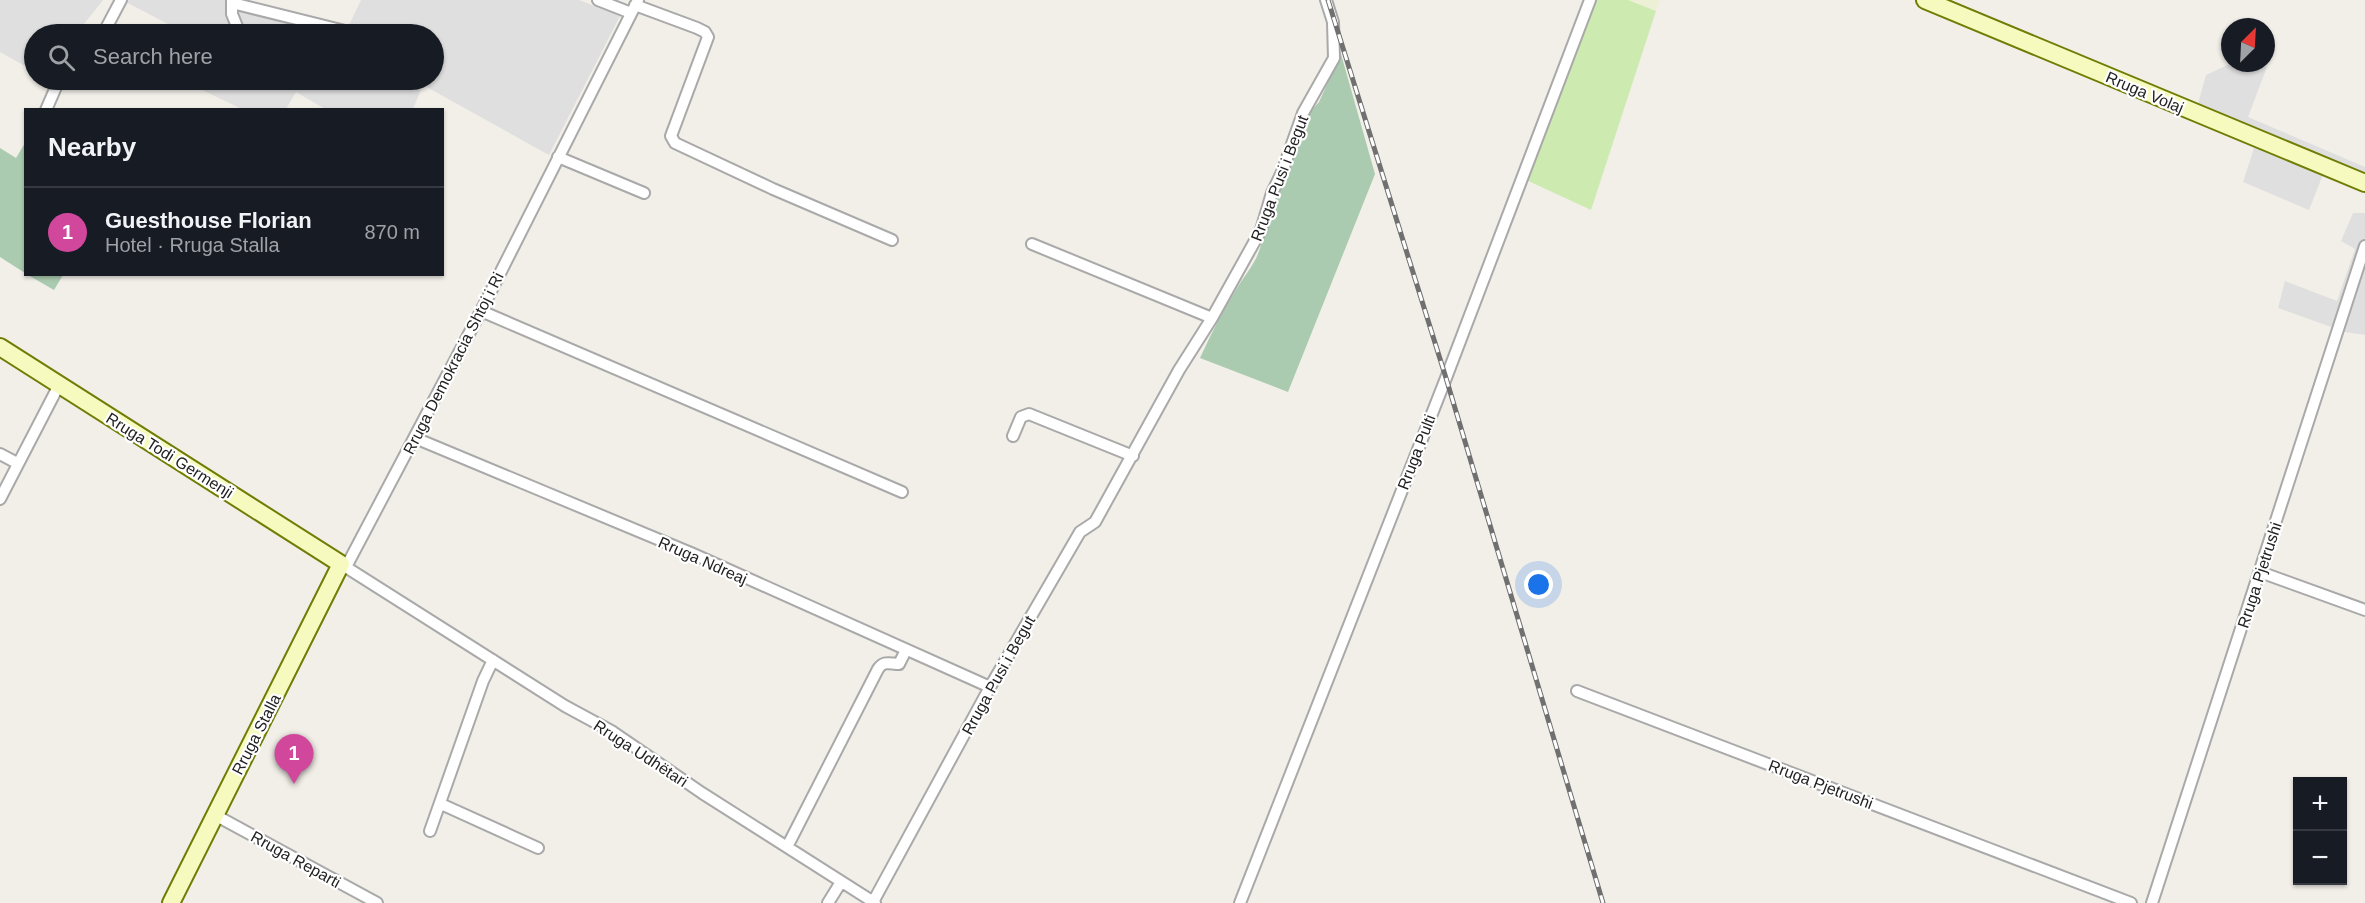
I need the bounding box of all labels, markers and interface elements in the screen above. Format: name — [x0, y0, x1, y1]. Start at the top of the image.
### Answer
north arrow — [2221, 18, 2275, 72]
search box — [24, 24, 444, 90]
icon: search — [45, 41, 78, 74]
text: Search here — [93, 44, 213, 69]
street label: Rruga Volaj — [2103, 68, 2186, 116]
street label: Rruga Pusi i Begut — [1248, 112, 1312, 243]
text: Nearby — [48, 132, 136, 162]
text: Guesthouse Florian — [105, 208, 312, 233]
text: 1 — [62, 221, 73, 243]
text: 870 m — [364, 221, 420, 243]
text: Hotel · Rruga Stalla — [105, 234, 280, 256]
street label: Rruga Demokracia Shtoj i Ri — [400, 269, 507, 457]
street label: Rruga Todi Germenji — [103, 409, 236, 501]
street label: Rruga Pulti — [1394, 412, 1439, 492]
street label: Rruga Pjetrushi — [2234, 520, 2285, 630]
street label: Rruga Ndreaj — [656, 533, 750, 588]
your location — [1524, 570, 1553, 599]
street label: Rruga Pusi i Begut — [959, 612, 1038, 738]
street label: Rruga Stalla — [229, 691, 284, 777]
street label: Rruga Udhëtari — [591, 717, 691, 790]
pin: 1 — [274, 734, 314, 784]
street label: Rruga Pjetrushi — [1766, 757, 1875, 812]
map controls — [2293, 777, 2347, 885]
button: + — [2293, 777, 2347, 831]
street label: Rruga Reparti — [248, 828, 343, 891]
button: − — [2293, 831, 2347, 885]

